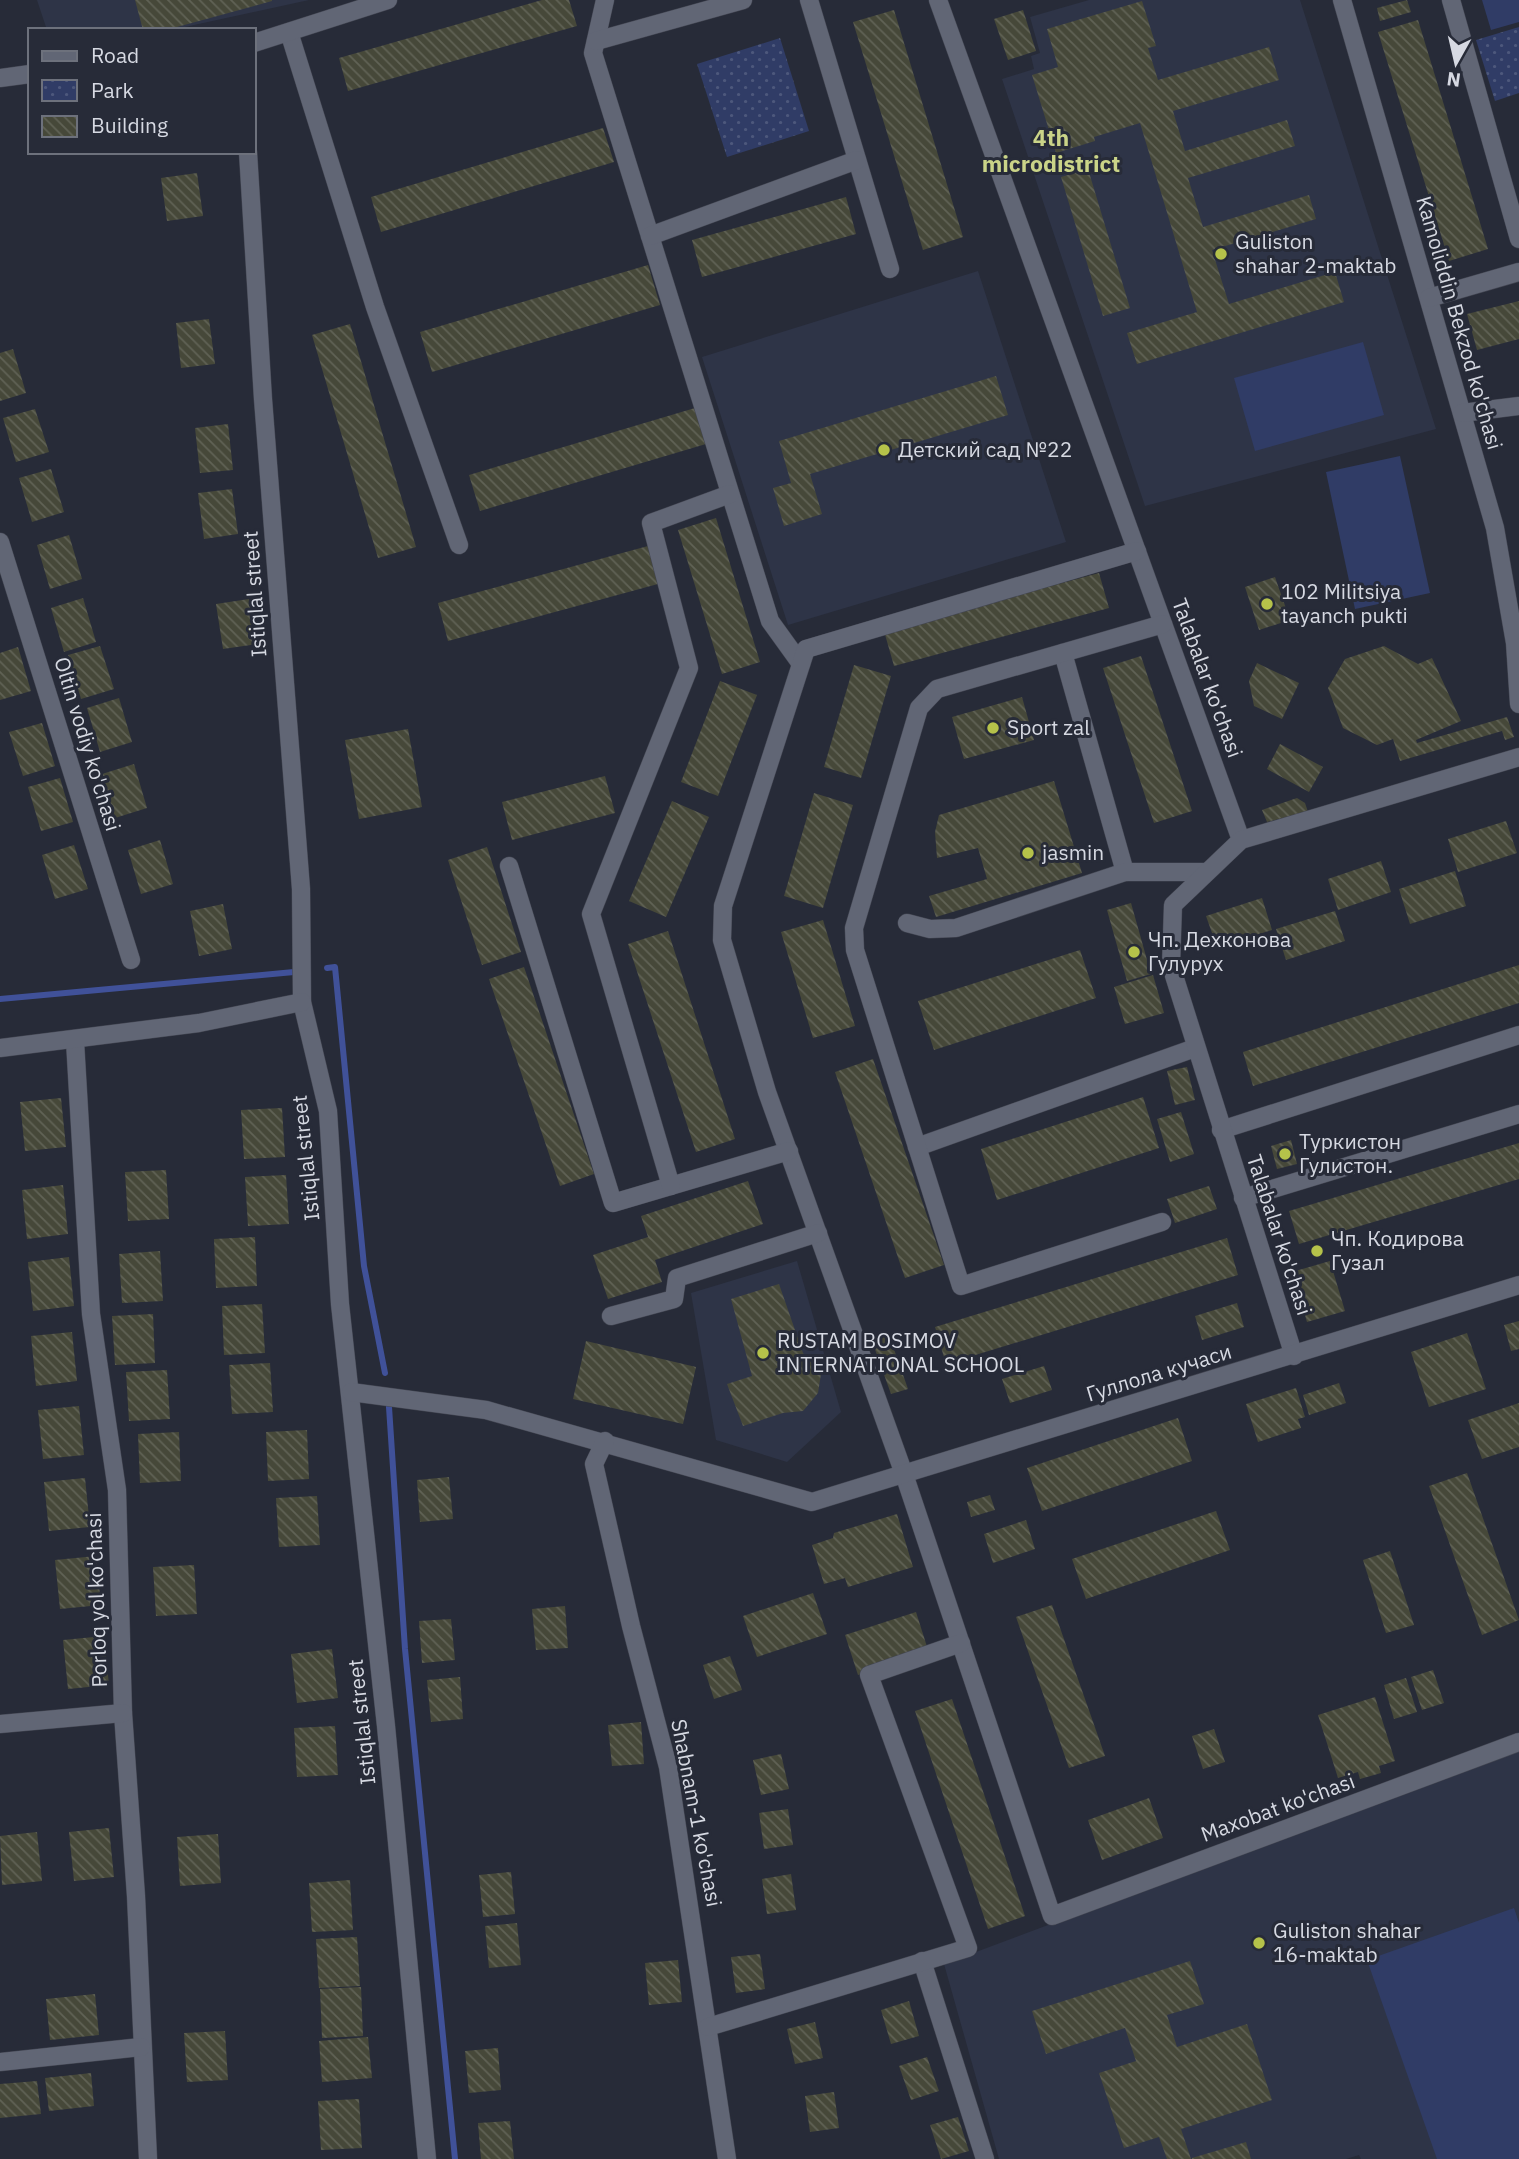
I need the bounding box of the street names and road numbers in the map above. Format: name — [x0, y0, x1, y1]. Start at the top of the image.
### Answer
street label: Kamoliddin Bekzod ko'chasi — [1410, 193, 1510, 453]
street label: Istiqlal street — [236, 530, 272, 658]
street label: Talabalar ko'chasi — [1166, 594, 1250, 761]
street label: Oltin vodiy ko'chasi — [48, 653, 128, 834]
street label: Istiqlal street — [284, 1094, 326, 1222]
street label: Talabalar ko'chasi — [1241, 1151, 1319, 1319]
street label: Гуллола кучаси — [1083, 1337, 1235, 1407]
street label: Porloq yol ko'chasi — [79, 1512, 113, 1688]
street label: Istiqlal street — [340, 1658, 382, 1786]
street label: Shabnam-1 ko'chasi — [665, 1716, 729, 1909]
street label: Maxobat ko'chasi — [1197, 1766, 1359, 1848]

